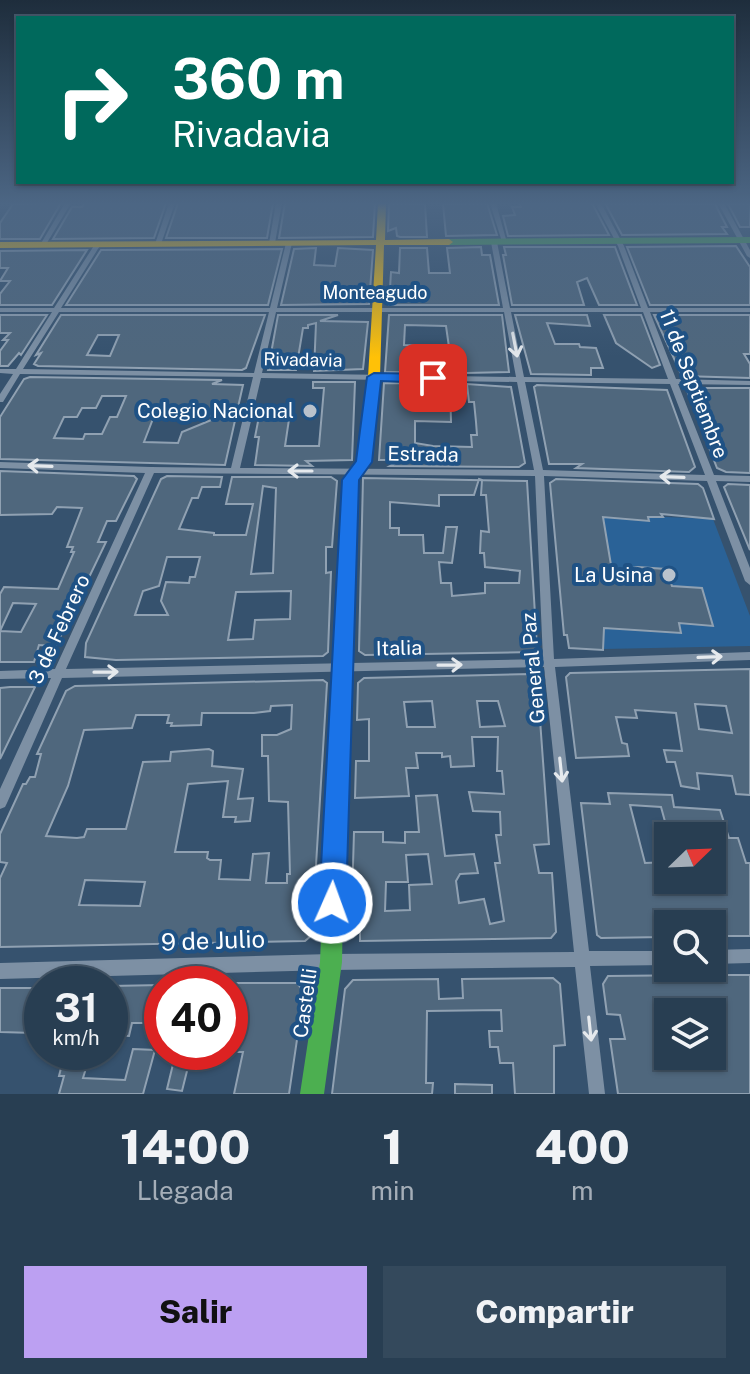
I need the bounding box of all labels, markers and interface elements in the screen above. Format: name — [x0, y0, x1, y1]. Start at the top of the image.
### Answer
text: 360 m — [172, 46, 345, 112]
icon: right — [40, 48, 144, 152]
text: Rivadavia — [172, 113, 330, 155]
street label: Monteagudo — [322, 282, 428, 303]
street label: 11 de Septiembre — [655, 306, 733, 462]
one-way arrow — [508, 332, 523, 358]
pin — [399, 344, 467, 412]
street label: Rivadavia — [263, 348, 343, 371]
icon: arrive — [411, 356, 455, 400]
place label: Colegio Nacional — [137, 399, 294, 423]
marker: Colegio Nacional — [301, 402, 319, 420]
street label: Estrada — [387, 441, 459, 467]
one-way arrow — [27, 459, 54, 474]
one-way arrow — [287, 463, 314, 479]
one-way arrow — [659, 469, 686, 484]
place label: La Usina — [574, 563, 653, 587]
marker: La Usina — [660, 566, 678, 584]
street label: 3 de Febrero — [23, 570, 95, 688]
street label: General Paz — [516, 611, 550, 725]
street label: Italia — [376, 636, 422, 660]
one-way arrow — [696, 650, 723, 665]
one-way arrow — [436, 657, 463, 673]
one-way arrow — [92, 665, 119, 680]
one-way arrow — [553, 756, 568, 783]
north arrow — [654, 822, 726, 894]
map controls — [654, 822, 726, 1070]
position arrow — [290, 861, 374, 945]
button: search — [654, 910, 726, 982]
street label: 9 de Julio — [160, 924, 266, 956]
speed limit sign: 40 — [144, 966, 248, 1070]
street label: Castelli — [288, 967, 322, 1039]
text: 31 — [54, 984, 98, 1031]
button: layers — [654, 998, 726, 1070]
one-way arrow — [582, 1015, 597, 1042]
text: km/h — [52, 1026, 100, 1050]
text: 14:00 — [120, 1118, 250, 1175]
text: 1 — [382, 1118, 403, 1175]
text: 400 — [535, 1118, 630, 1175]
text: Llegada — [137, 1175, 234, 1206]
text: min — [370, 1175, 415, 1206]
text: m — [571, 1175, 593, 1206]
button: Salir — [24, 1266, 367, 1358]
button: Compartir — [383, 1266, 726, 1358]

